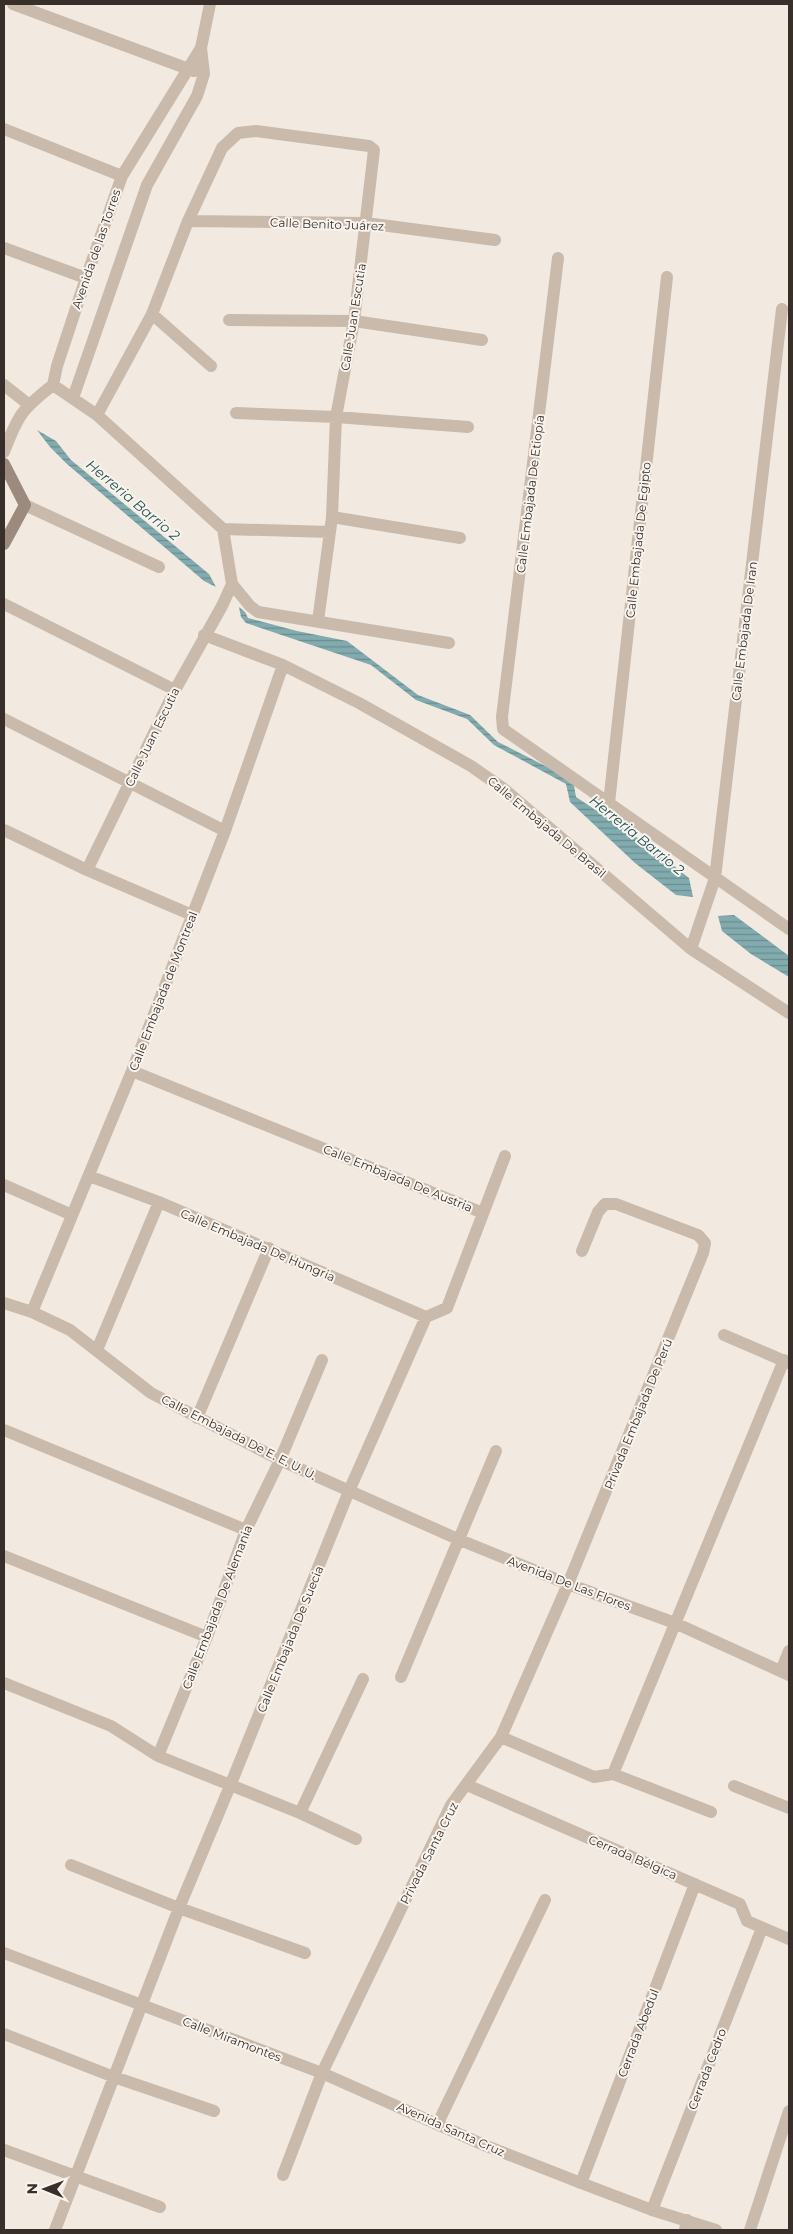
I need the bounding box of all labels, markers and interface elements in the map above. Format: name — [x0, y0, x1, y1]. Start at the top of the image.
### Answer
street label: Avenida de las Torres — [68, 187, 124, 311]
street label: Calle Benito Juárez — [270, 215, 384, 233]
street label: Calle Juan Escutia — [337, 262, 369, 372]
street label: Calle Embajada De Etiopía — [513, 414, 547, 574]
water label: Herreria Barrio 2 — [82, 456, 184, 544]
street label: Calle Embajada De Egipto — [622, 461, 654, 619]
street label: Calle Embajada De Iran — [728, 560, 760, 702]
street label: Calle Juan Escutia — [121, 685, 183, 789]
street label: Calle Embajada De Brasil — [485, 773, 609, 881]
water label: Herreria Barrio 2 — [586, 791, 688, 879]
street label: Calle Embajada de Montreal — [126, 909, 200, 1073]
street label: Calle Embajada De Austria — [321, 1141, 475, 1215]
street label: Calle Embajada De Hungria — [178, 1206, 338, 1284]
street label: Privada Embajada De Perú — [601, 1336, 675, 1492]
street label: Calle Embajada De E. E. U. U. — [159, 1391, 319, 1483]
street label: Calle Embajada De Alemania — [179, 1523, 255, 1691]
street label: Avenida De Las Flores — [505, 1552, 633, 1614]
street label: Calle Embajada De Suecia — [254, 1563, 326, 1715]
street label: Privada Santa Cruz — [397, 1799, 461, 1907]
street label: Cerrada Bélgica — [586, 1832, 680, 1882]
street label: Cerrada Abedul — [614, 1987, 662, 2079]
street label: Calle Miramontes — [181, 2013, 284, 2065]
street label: Cerrada Cedro — [685, 2026, 729, 2112]
street label: Avenida Santa Cruz — [395, 2098, 507, 2160]
north arrow — [20, 2164, 70, 2214]
text: N — [23, 2183, 41, 2195]

